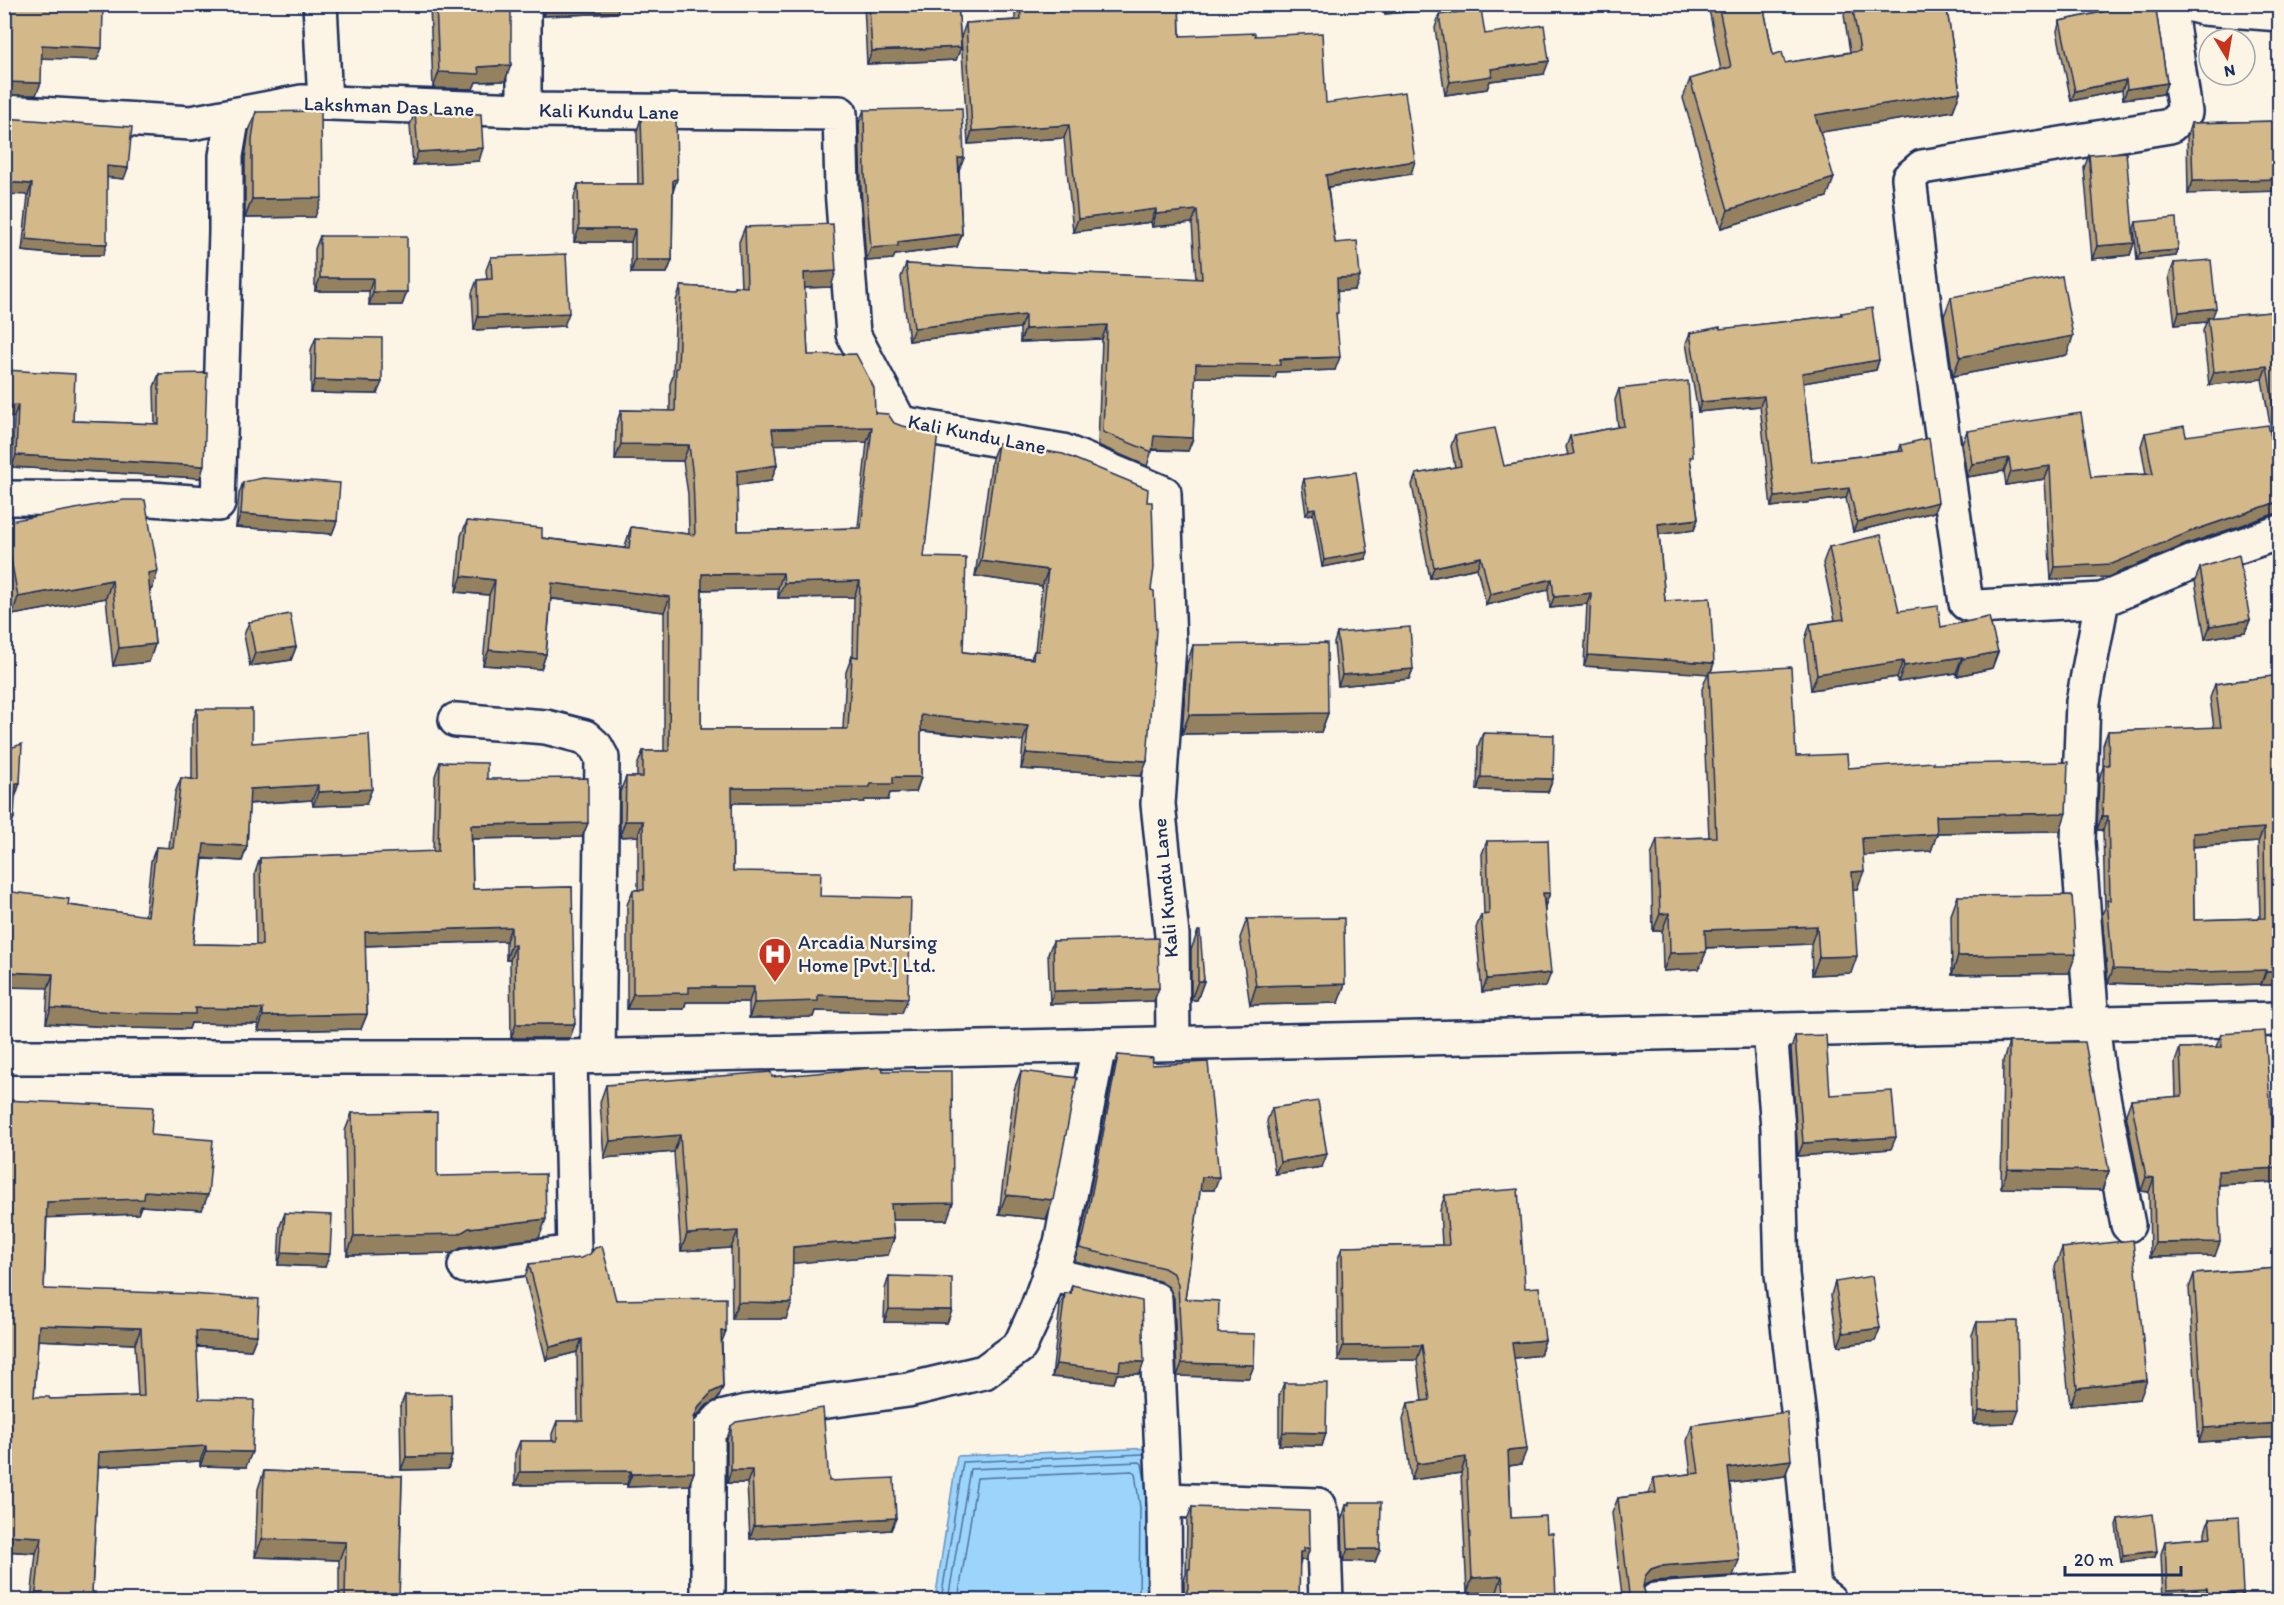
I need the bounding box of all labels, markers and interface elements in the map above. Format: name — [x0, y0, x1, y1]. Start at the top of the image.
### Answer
north arrow — [2197, 27, 2257, 87]
text: N — [2223, 61, 2237, 82]
street label: Lakshman Das Lane — [303, 91, 475, 121]
street label: Kali Kundu Lane — [539, 98, 679, 124]
street label: Kali Kundu Lane — [906, 409, 1048, 459]
street label: Kali Kundu Lane — [1147, 817, 1183, 959]
place label: Arcadia Nursing Home [Pvt.] Ltd. — [798, 930, 938, 977]
hospital icon: Arcadia Nursing Home [Pvt.] Ltd. — [757, 936, 793, 983]
scale bar — [2065, 1539, 2180, 1577]
text: 20 m — [2074, 1549, 2114, 1571]

